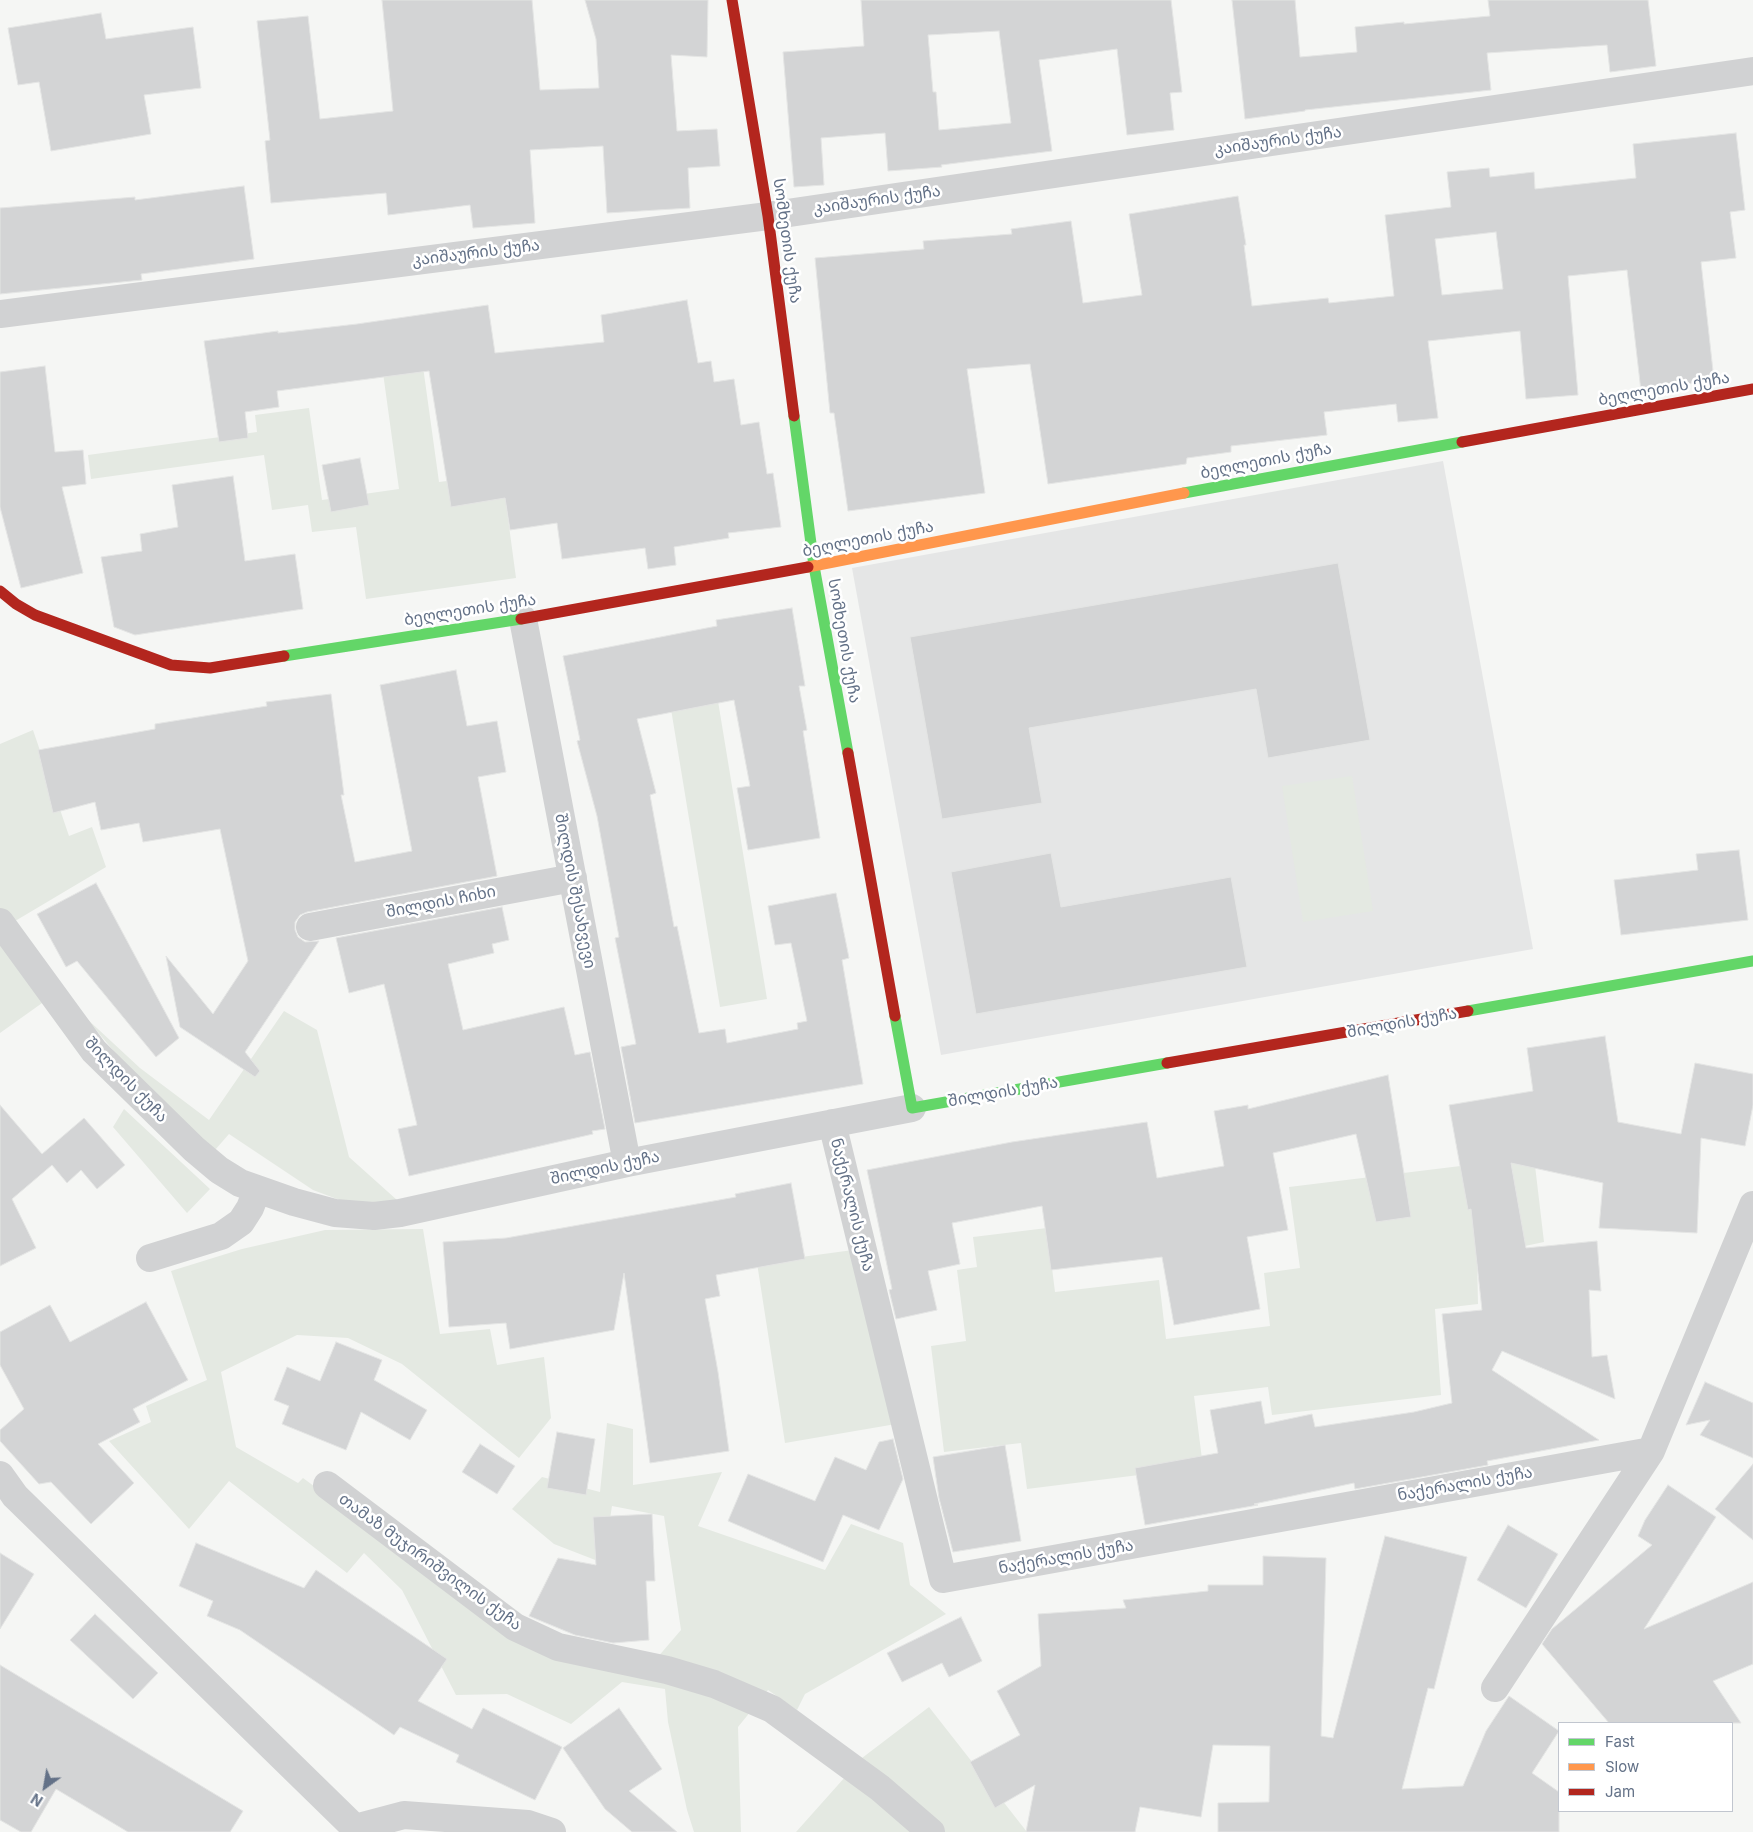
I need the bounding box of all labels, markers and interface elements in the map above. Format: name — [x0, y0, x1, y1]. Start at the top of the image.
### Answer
street label: კაიშაურის ქუჩა — [1213, 123, 1343, 159]
street label: სომხეთის ქუჩა — [769, 177, 805, 305]
street label: კაიშაურის ქუჩა — [812, 182, 942, 218]
street label: კაიშაურის ქუჩა — [411, 236, 541, 270]
street label: ბეღლეთის ქუჩა — [1597, 368, 1731, 410]
street label: ბეღლეთის ქუჩა — [1199, 439, 1333, 483]
street label: ბეღლეთის ქუჩა — [801, 517, 935, 561]
street label: სომხეთის ქუჩა — [824, 577, 864, 705]
street label: ბეღლეთის ქუჩა — [403, 590, 537, 630]
street label: შილდის შესახვევი — [551, 812, 599, 970]
street label: შილდის ჩიხი — [385, 882, 497, 922]
street label: შილდის ქუჩა — [1346, 1004, 1458, 1042]
street label: შილდის ქუჩა — [80, 1033, 172, 1127]
street label: შილდის ქუჩა — [947, 1073, 1059, 1111]
street label: ნაქერალის ქუჩა — [826, 1136, 878, 1274]
street label: შილდის ქუჩა — [549, 1147, 661, 1189]
street label: ნაქერალის ქუჩა — [1396, 1463, 1534, 1505]
street label: თამაზ მუჯირიშვილის ქუჩა — [335, 1489, 525, 1635]
street label: ნაქერალის ქუჩა — [997, 1536, 1135, 1578]
legend — [1558, 1722, 1733, 1812]
text: Fast — [1605, 1732, 1635, 1751]
text: Slow — [1605, 1757, 1639, 1776]
north arrow — [20, 1762, 70, 1812]
text: Jam — [1605, 1782, 1635, 1801]
text: N — [28, 1790, 46, 1810]

